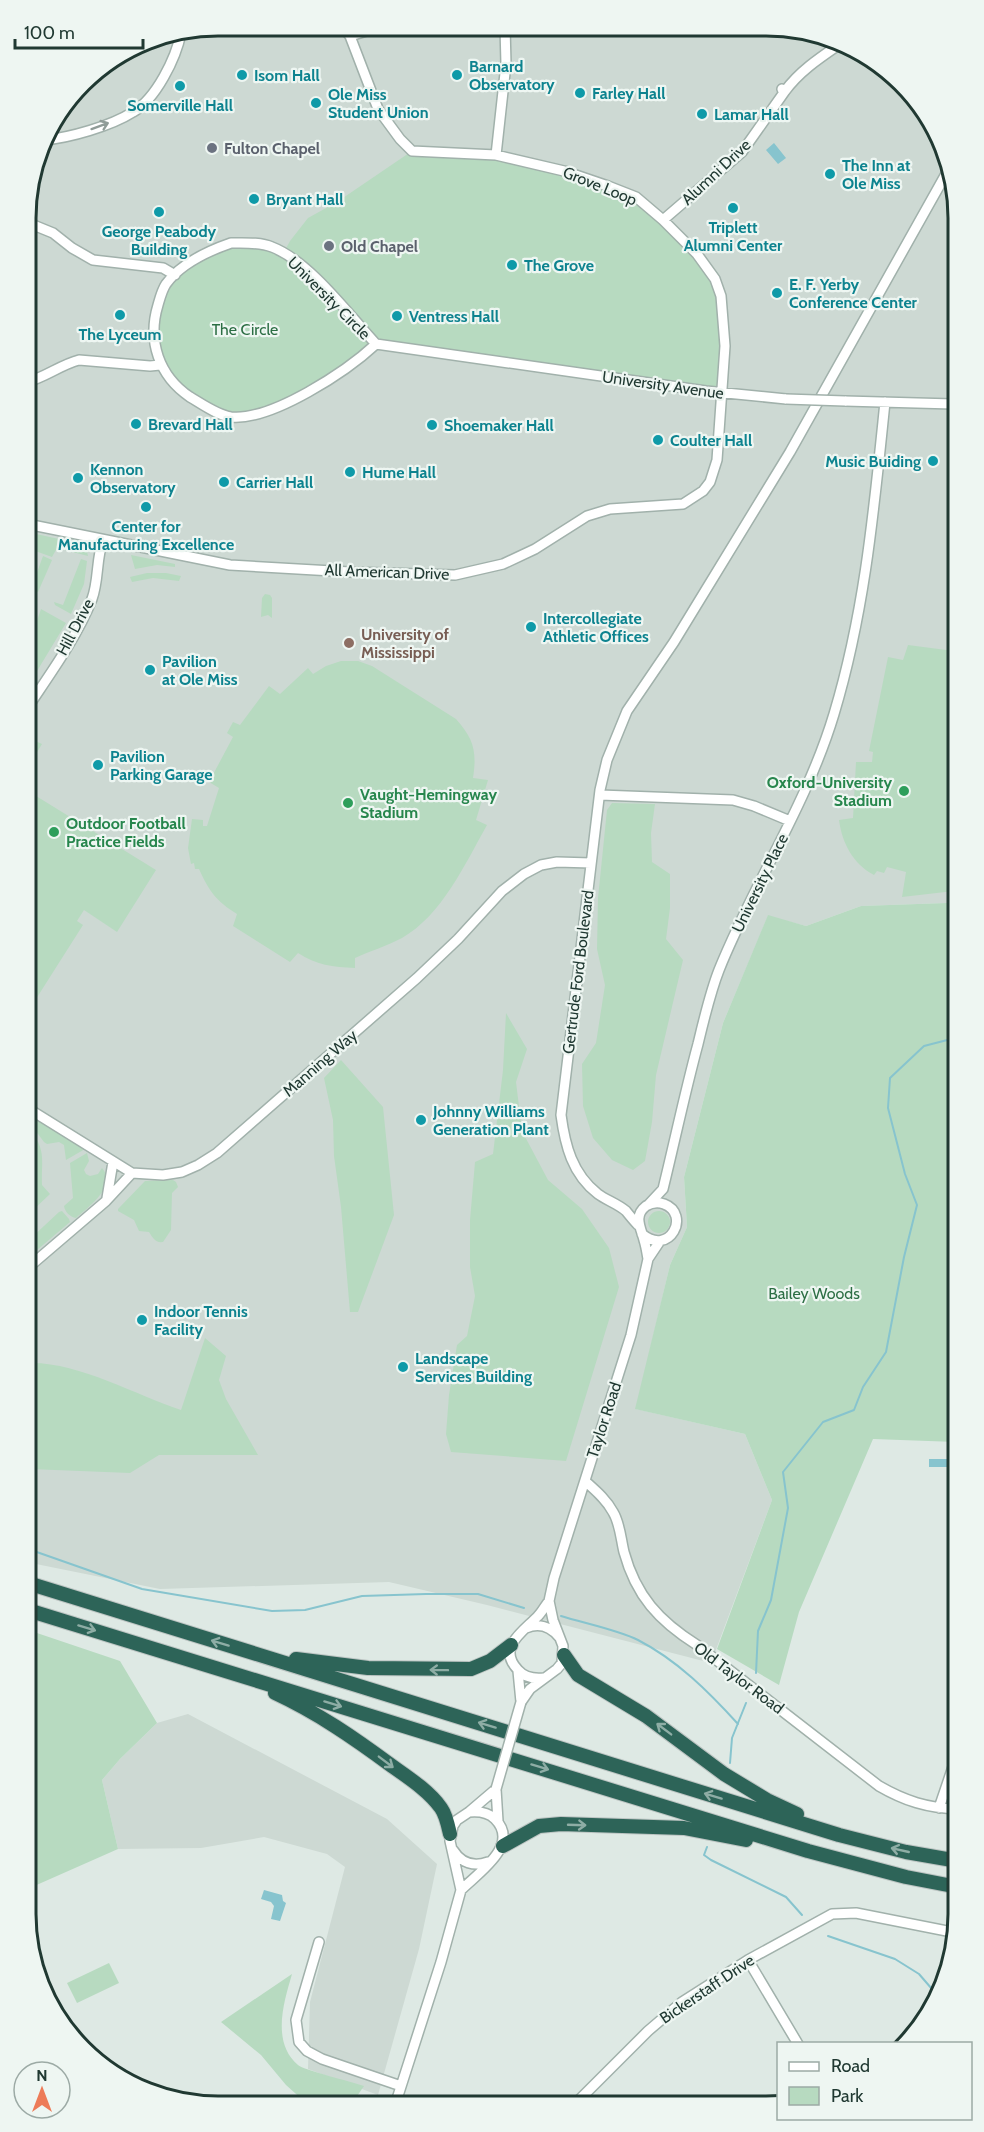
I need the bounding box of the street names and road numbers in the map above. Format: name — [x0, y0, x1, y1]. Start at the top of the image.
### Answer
street label: Alumni Drive — [677, 135, 755, 209]
street label: Grove Loop — [560, 163, 640, 209]
street label: University Circle — [284, 253, 374, 343]
street label: University Avenue — [601, 367, 725, 403]
street label: All American Drive — [324, 560, 450, 584]
street label: Hill Drive — [52, 595, 98, 659]
street label: University Place — [728, 830, 792, 936]
street label: Gertrude Ford Boulevard — [559, 889, 597, 1055]
street label: Manning Way — [279, 1026, 361, 1100]
street label: Taylor Road — [583, 1380, 625, 1460]
street label: Old Taylor Road — [690, 1638, 788, 1718]
street label: Bickerstaff Drive — [656, 1950, 758, 2028]

